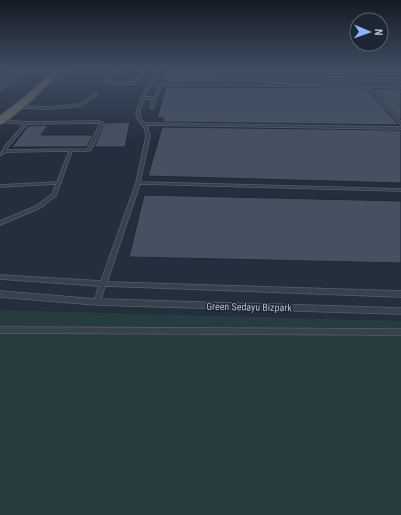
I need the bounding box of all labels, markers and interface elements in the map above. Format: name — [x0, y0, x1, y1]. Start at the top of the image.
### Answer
north arrow — [349, 12, 389, 52]
text: N — [372, 29, 385, 36]
street label: Green Sedayu Bizpark — [206, 301, 292, 313]

